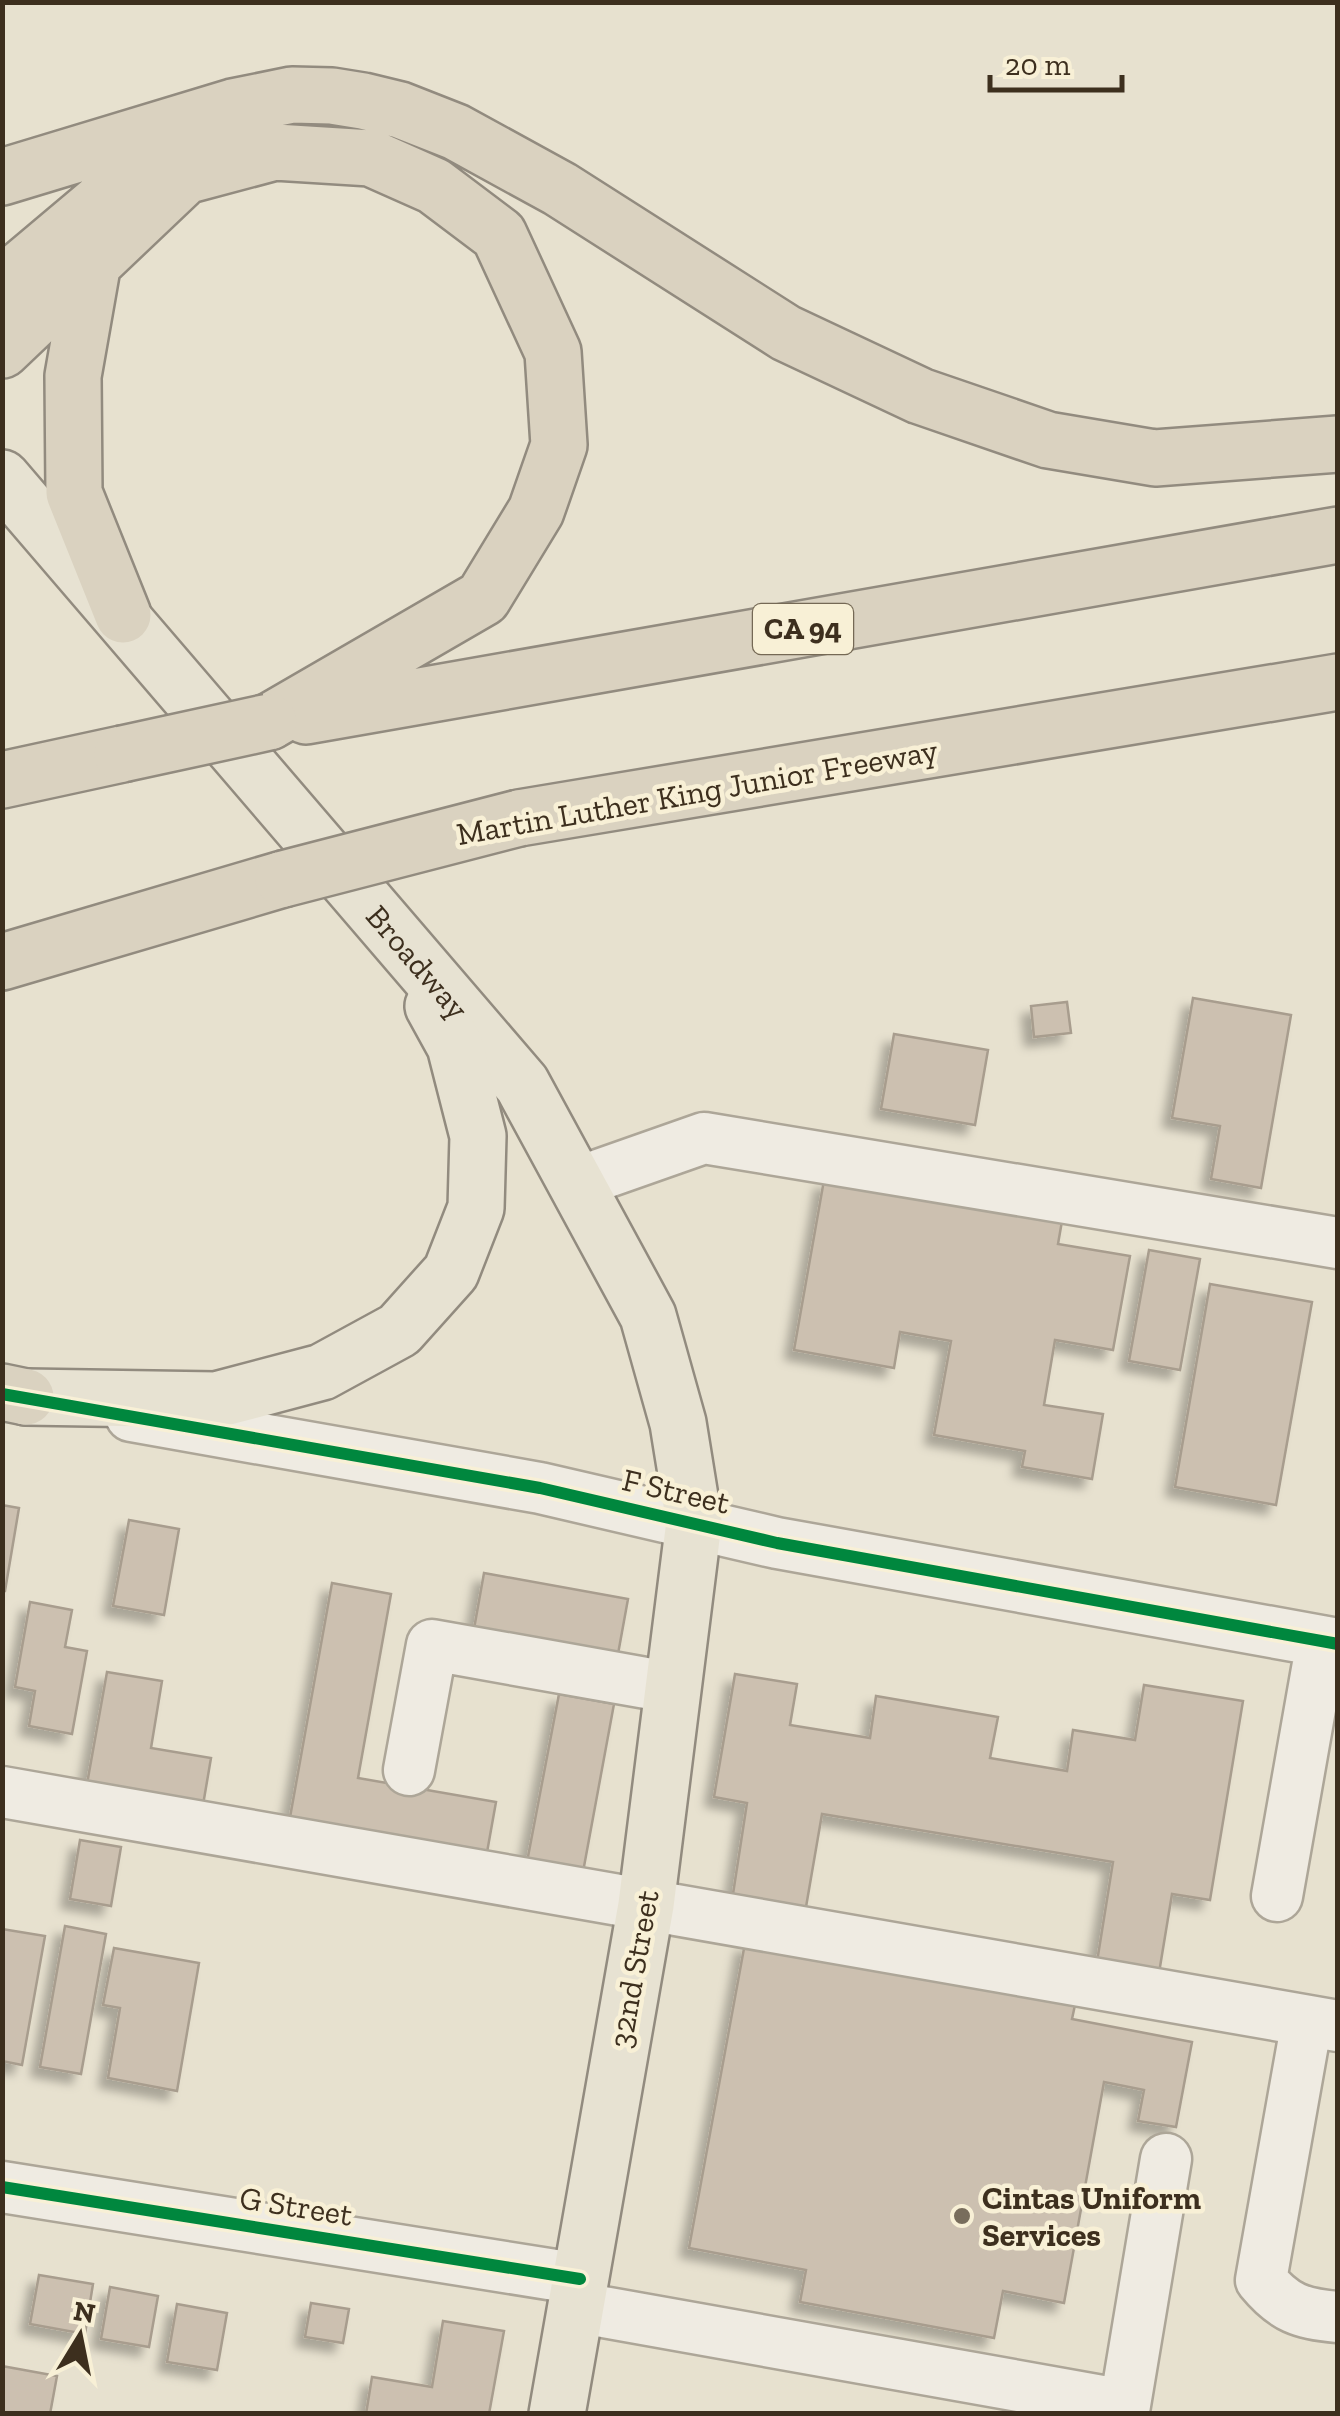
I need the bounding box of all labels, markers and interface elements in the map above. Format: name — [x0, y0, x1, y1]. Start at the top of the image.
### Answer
scale bar — [990, 30, 1122, 92]
text: 20 m — [1005, 47, 1071, 83]
road number: CA 94 — [753, 604, 853, 654]
street label: Martin Luther King Junior Freeway — [453, 731, 941, 853]
street label: Broadway — [358, 898, 477, 1027]
street label: F Street — [619, 1460, 733, 1522]
street label: 32nd Street — [601, 1887, 667, 2051]
street label: G Street — [237, 2178, 355, 2234]
place label: Cintas Uniform Services — [982, 2179, 1201, 2254]
marker: Cintas Uniform Services — [951, 2205, 973, 2227]
north arrow — [30, 2286, 130, 2386]
text: N — [71, 2294, 98, 2330]

